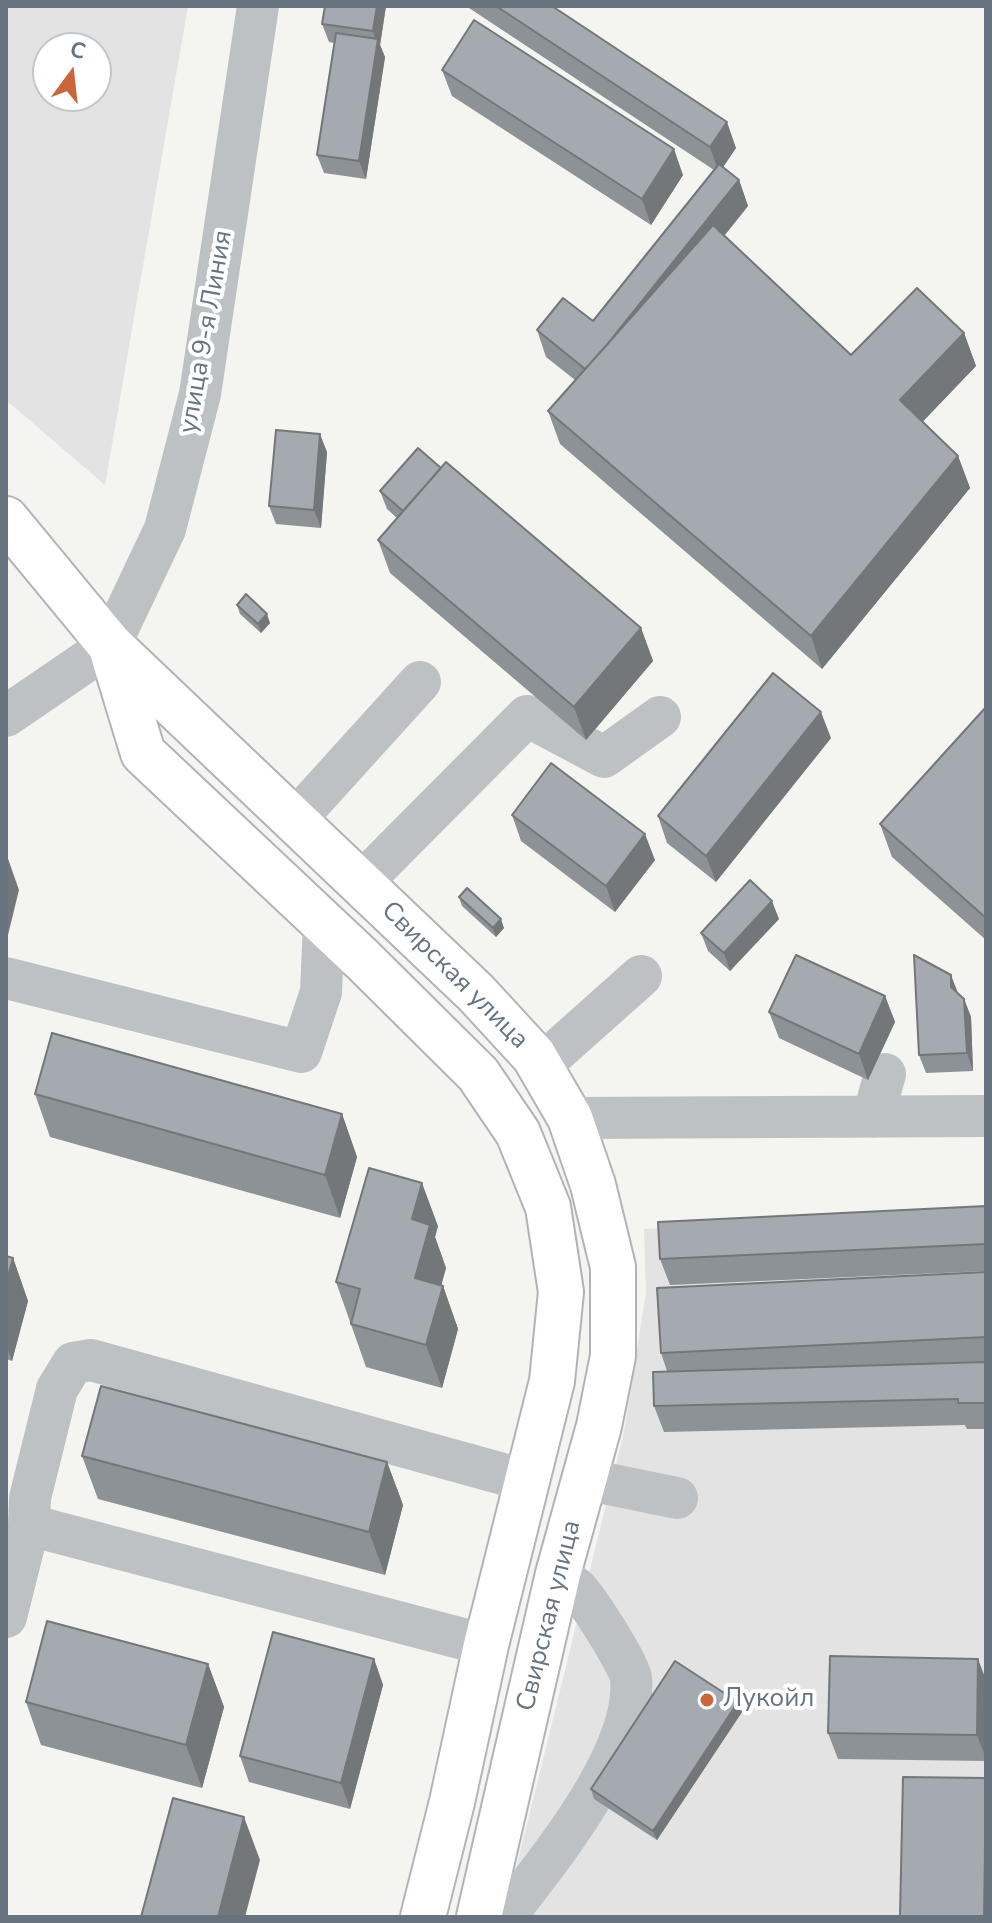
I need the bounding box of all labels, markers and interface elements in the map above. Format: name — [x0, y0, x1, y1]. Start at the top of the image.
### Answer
north arrow — [32, 32, 112, 112]
text: С — [67, 34, 89, 67]
street label: улица 9-я Линия — [174, 228, 240, 436]
street label: Свирская улица — [374, 896, 534, 1056]
street label: Свирская улица — [511, 1517, 589, 1715]
place label: Лукойл — [723, 1684, 814, 1716]
marker: Лукойл — [698, 1691, 716, 1709]

